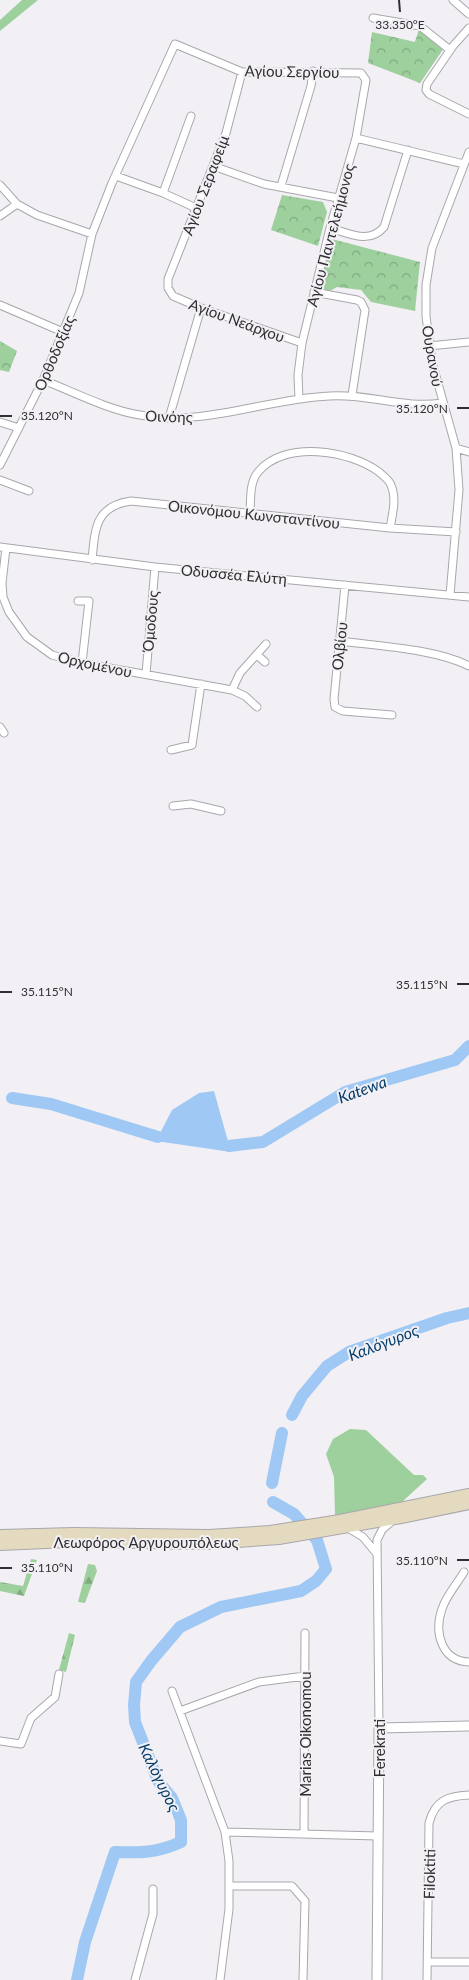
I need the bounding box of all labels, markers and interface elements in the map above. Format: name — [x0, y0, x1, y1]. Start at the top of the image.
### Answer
text: 33.350°E — [375, 17, 425, 32]
street label: Αγίου Σεργίου — [245, 61, 339, 81]
street label: Αγίου Σεραφείμ — [178, 132, 232, 238]
street label: Αγίου Παντελεήμονος — [302, 162, 358, 308]
street label: Αγίου Νεάρχου — [187, 294, 287, 346]
street label: Ορθοδοξίας — [30, 313, 79, 394]
street label: Ουρανού — [419, 324, 447, 388]
text: 35.120°N — [396, 401, 448, 416]
street label: Οινόης — [145, 406, 193, 426]
text: 35.120°N — [21, 408, 73, 423]
street label: Οικονόμου Κωνσταντίνου — [167, 496, 341, 532]
street label: Οδυσσέα Ελύτη — [180, 560, 288, 588]
street label: Όμοδους — [138, 590, 162, 653]
street label: Ολβίου — [328, 621, 350, 671]
street label: Ορχομένου — [56, 647, 134, 681]
text: 35.115°N — [396, 977, 448, 992]
text: 35.115°N — [21, 984, 73, 999]
water label: Katewa — [335, 1071, 389, 1107]
water label: Καλόγυρος — [345, 1320, 421, 1364]
street label: Λεωφόρος Αργυρουπόλεως — [53, 1533, 239, 1551]
text: 35.110°N — [396, 1553, 448, 1568]
text: 35.110°N — [21, 1560, 73, 1575]
street label: Marias Oikonomou — [296, 1671, 314, 1797]
street label: Ferekrati — [370, 1719, 388, 1777]
water label: Καλόγυρος — [135, 1740, 185, 1814]
street label: Filoktiti — [420, 1849, 438, 1899]

